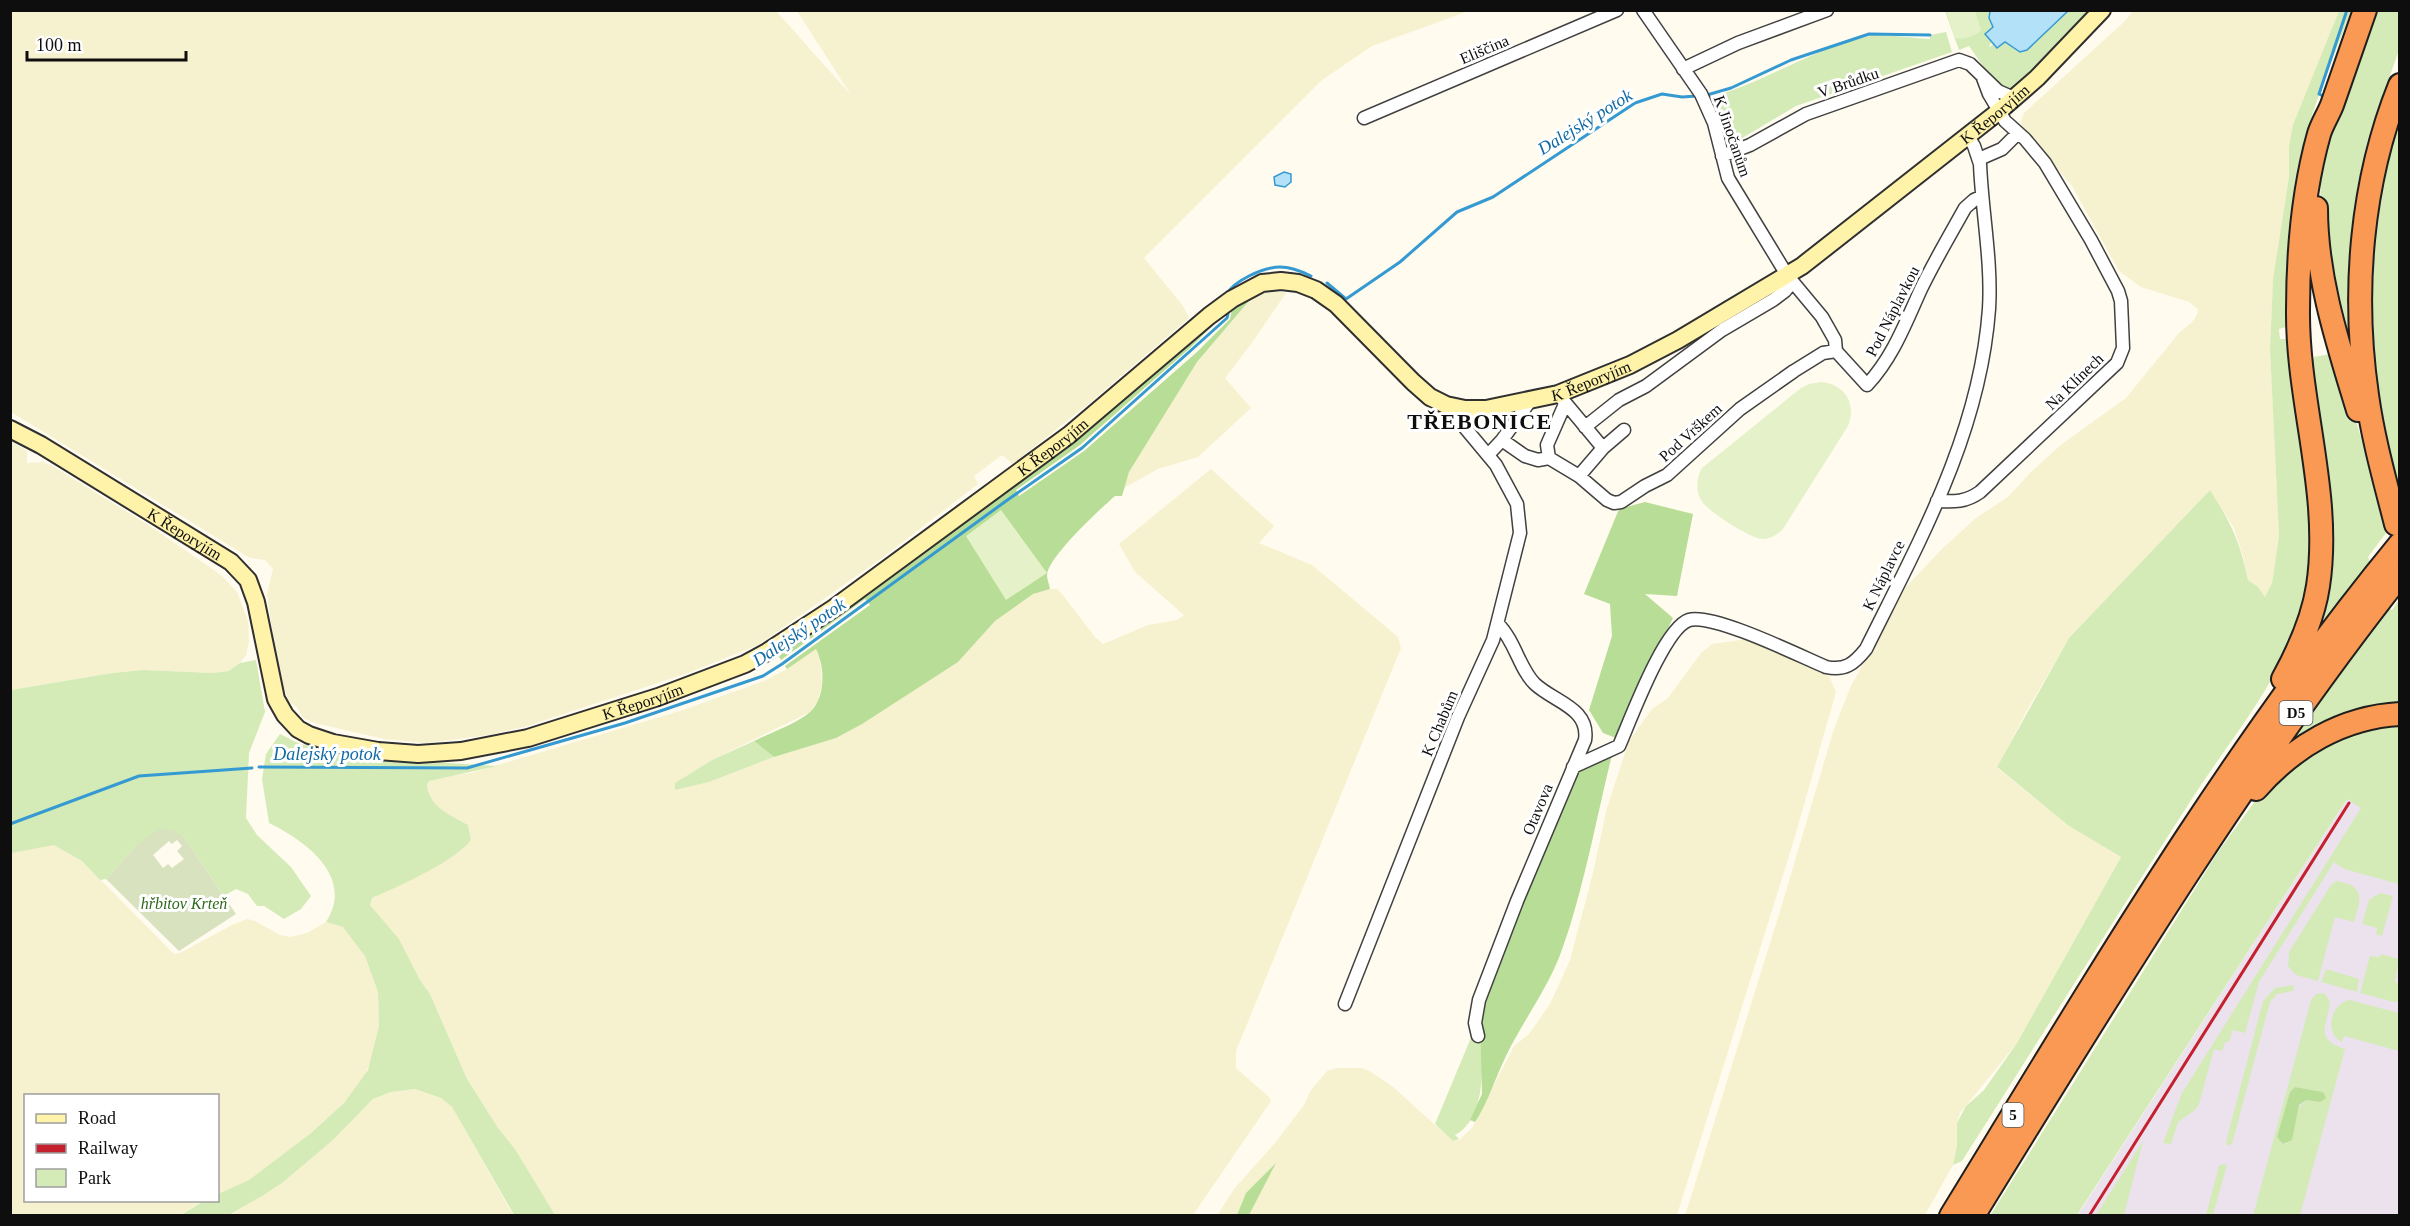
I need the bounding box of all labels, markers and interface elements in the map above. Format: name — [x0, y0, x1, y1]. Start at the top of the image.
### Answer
scale bar — [27, 24, 186, 62]
street label: Eliščina — [1457, 32, 1511, 67]
text: 100 m — [36, 35, 82, 55]
street label: V Brůdku — [1815, 64, 1881, 101]
street label: K Řeporyjím — [1957, 81, 2033, 147]
water label: Dalejský potok — [1533, 85, 1637, 159]
street label: K Jinočanům — [1711, 93, 1755, 180]
street label: Pod Náplavkou — [1862, 263, 1923, 360]
street label: Na Klínech — [2042, 350, 2107, 413]
street label: K Řeporyjím — [1550, 357, 1634, 404]
street label: Pod Vrškem — [1656, 399, 1726, 465]
district label: TŘEBONICE — [1407, 409, 1553, 434]
street label: K Řeporyjím — [1014, 414, 1092, 479]
street label: K Řeporyjím — [145, 505, 225, 564]
street label: K Náplavce — [1859, 537, 1909, 614]
water label: Dalejský potok — [748, 593, 850, 671]
street label: K Řeporyjím — [600, 680, 686, 723]
street label: K Chabům — [1418, 687, 1461, 759]
road number: D5 — [2280, 701, 2312, 725]
water label: Dalejský potok — [272, 744, 382, 764]
street label: Otavova — [1519, 781, 1556, 837]
park label: hřbitov Krteň — [141, 895, 227, 912]
legend — [24, 1094, 219, 1202]
road number: 5 — [2002, 1103, 2024, 1127]
text: Road — [78, 1108, 116, 1128]
text: Railway — [78, 1138, 138, 1158]
text: Park — [78, 1168, 111, 1188]

